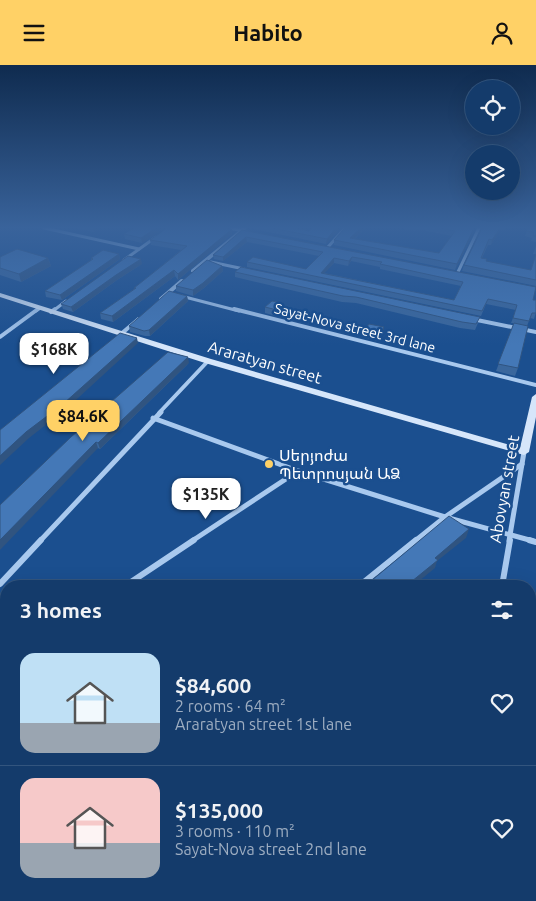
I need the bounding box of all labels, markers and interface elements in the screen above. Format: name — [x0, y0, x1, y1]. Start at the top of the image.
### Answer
icon: menu — [20, 19, 48, 47]
icon: person — [488, 19, 516, 47]
text: Habito — [233, 20, 303, 45]
map controls — [465, 80, 520, 200]
button: locate — [465, 80, 520, 135]
button: layers — [465, 145, 520, 200]
street label: Sayat-Nova street 3rd lane — [273, 300, 437, 356]
pin: $168K — [19, 333, 89, 375]
street label: Araratyan street — [206, 337, 324, 387]
text: $168K — [31, 340, 77, 358]
pin: $84.6K — [42, 399, 124, 442]
text: $84.6K — [58, 407, 108, 425]
street label: Abovyan street — [486, 433, 522, 544]
place label: Սերյոժա Պետրոսյան ԱՁ — [279, 446, 401, 483]
marker: Սերյոժա Պետրոսյան ԱՁ — [263, 458, 275, 470]
pin: $135K — [171, 477, 241, 520]
text: $135K — [183, 485, 229, 503]
icon: filters — [488, 596, 516, 624]
text: 3 homes — [20, 598, 102, 622]
icon: home — [60, 673, 120, 733]
text: $84,600 — [175, 673, 251, 697]
icon: heart — [488, 689, 516, 717]
text: 2 rooms · 64 m² — [175, 697, 286, 715]
text: Araratyan street 1st lane — [175, 715, 352, 733]
icon: home — [60, 798, 120, 858]
text: $135,000 — [175, 798, 263, 822]
icon: heart — [488, 814, 516, 842]
text: 3 rooms · 110 m² — [175, 822, 295, 840]
text: Sayat-Nova street 2nd lane — [175, 840, 367, 858]

